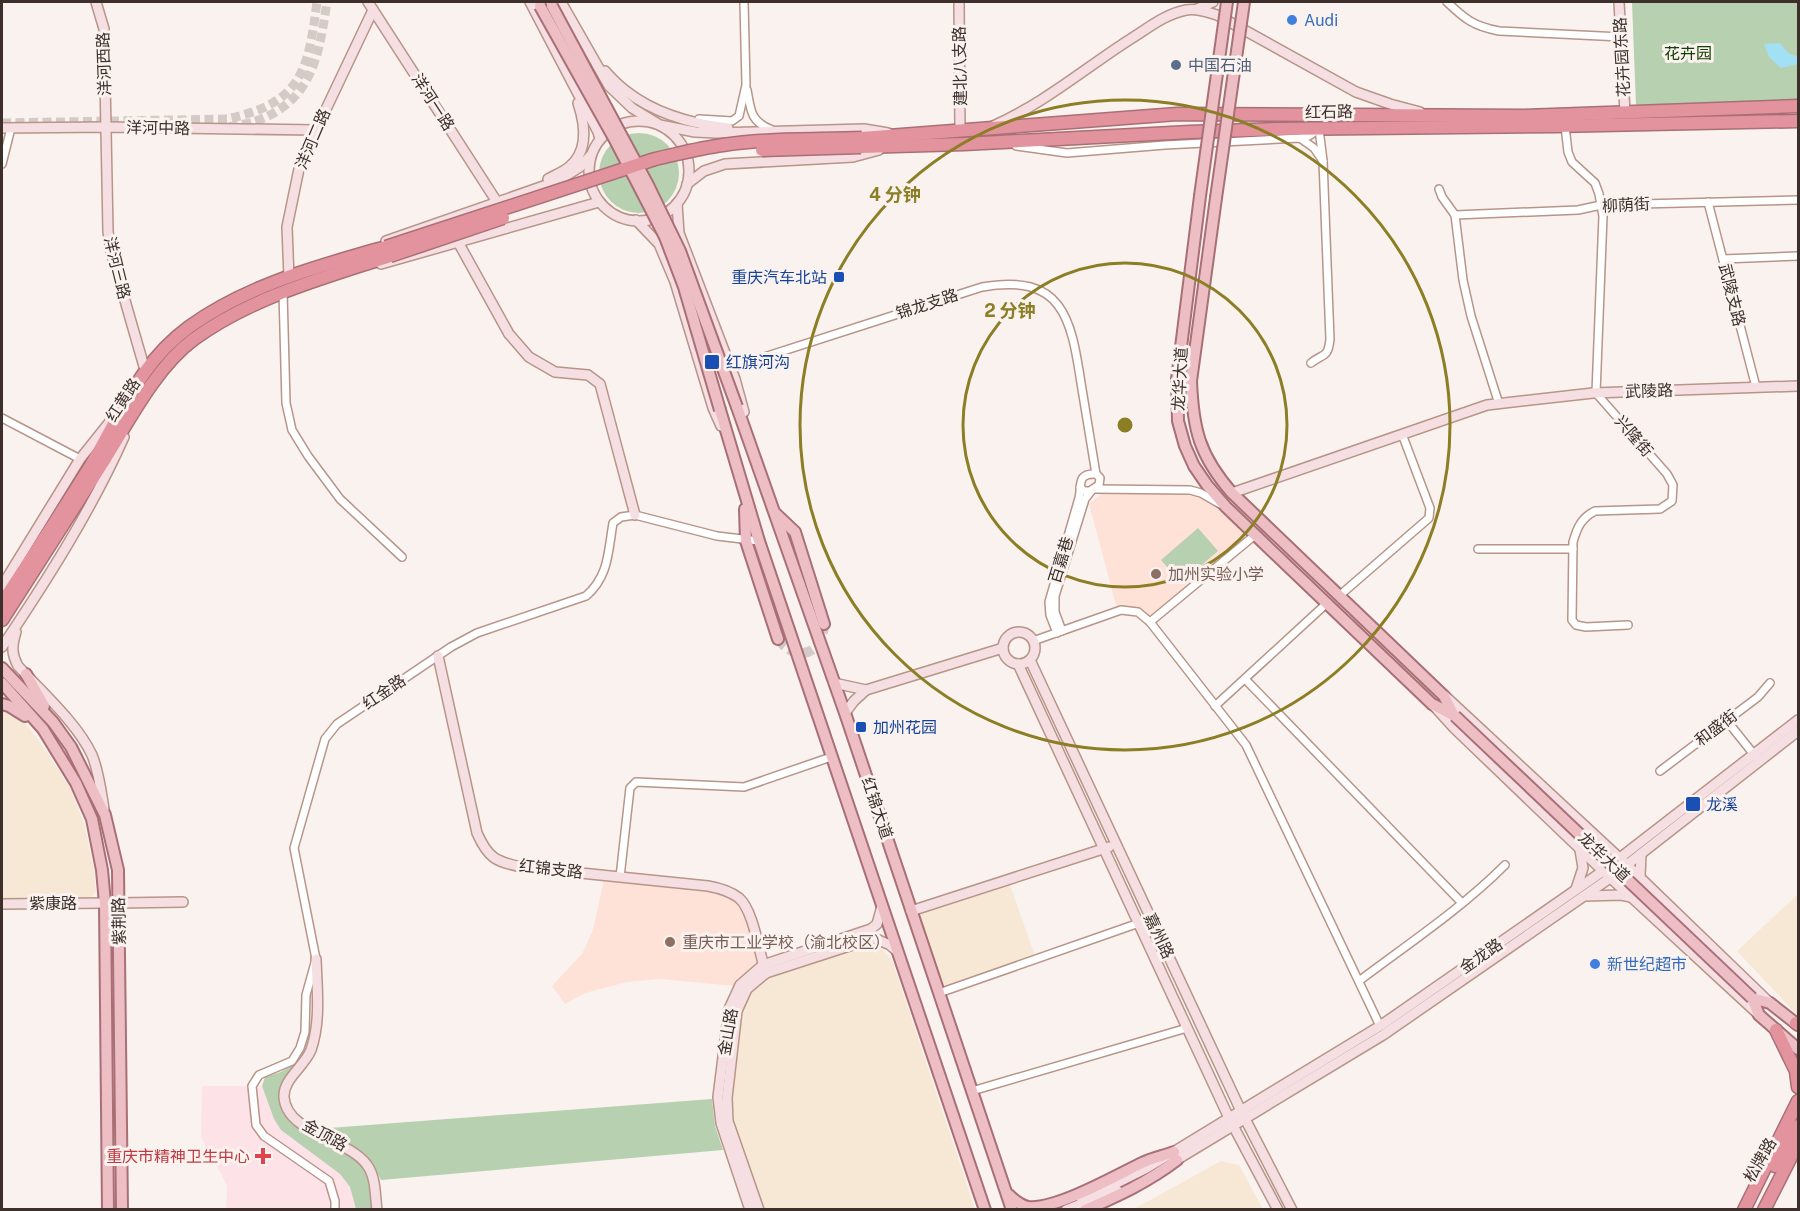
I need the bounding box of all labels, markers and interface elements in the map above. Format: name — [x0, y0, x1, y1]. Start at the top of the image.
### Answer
place label: Audi — [1304, 11, 1338, 30]
marker: Audi — [1285, 13, 1299, 27]
street label: 花卉园东路 — [1610, 17, 1634, 97]
street label: 建北八支路 — [950, 26, 970, 106]
street label: 洋河西路 — [93, 32, 115, 96]
park label: 花卉园 — [1664, 44, 1712, 63]
place label: 中国石油 — [1188, 56, 1252, 75]
marker: 中国石油 — [1169, 58, 1183, 72]
street label: 洋河一路 — [408, 70, 458, 134]
street label: 红石路 — [1305, 102, 1353, 122]
street label: 洋河二路 — [292, 106, 334, 172]
street label: 洋河中路 — [126, 118, 190, 138]
text: 4 分钟 — [869, 184, 921, 205]
street label: 柳荫街 — [1602, 194, 1650, 216]
street label: 洋河三路 — [100, 235, 134, 301]
street label: 武陵支路 — [1715, 262, 1749, 328]
place label: 重庆汽车北站 — [731, 268, 827, 287]
marker: 重庆汽车北站 — [832, 270, 846, 284]
street label: 锦龙支路 — [894, 285, 960, 323]
text: 2 分钟 — [984, 300, 1036, 321]
street label: 龙华大道 — [1169, 347, 1191, 411]
marker: 红旗河沟 — [703, 353, 721, 371]
place label: 红旗河沟 — [726, 353, 790, 372]
street label: 红黄路 — [102, 375, 144, 425]
street label: 武陵路 — [1625, 381, 1673, 401]
street label: 兴隆街 — [1611, 412, 1657, 460]
centre of rings — [1115, 415, 1135, 435]
street label: 百嘉巷 — [1045, 534, 1077, 586]
place label: 加州实验小学 — [1168, 565, 1264, 584]
marker: 加州实验小学 — [1149, 567, 1163, 581]
street label: 红金路 — [359, 671, 409, 713]
street label: 和盛街 — [1691, 706, 1741, 750]
place label: 加州花园 — [873, 718, 937, 737]
marker: 加州花园 — [854, 720, 868, 734]
street label: 红锦大道 — [858, 775, 896, 841]
marker: 龙溪 — [1684, 795, 1702, 813]
place label: 龙溪 — [1706, 795, 1738, 814]
street label: 龙华大道 — [1574, 828, 1634, 886]
street label: 红锦支路 — [518, 856, 584, 882]
street label: 紫康路 — [29, 894, 77, 913]
street label: 紫荆路 — [109, 897, 129, 945]
street label: 嘉州路 — [1140, 910, 1178, 962]
place label: 重庆市工业学校（渝北校区） — [682, 933, 890, 952]
street label: 金龙路 — [1456, 934, 1506, 978]
marker: 重庆市工业学校（渝北校区） — [663, 935, 677, 949]
place label: 新世纪超市 — [1607, 955, 1687, 974]
marker: 新世纪超市 — [1588, 957, 1602, 971]
street label: 金山路 — [714, 1007, 742, 1057]
street label: 金顶路 — [299, 1115, 351, 1155]
street label: 松牌路 — [1740, 1134, 1780, 1186]
place label: 重庆市精神卫生中心 — [106, 1147, 250, 1166]
marker: 重庆市精神卫生中心 — [254, 1147, 272, 1165]

